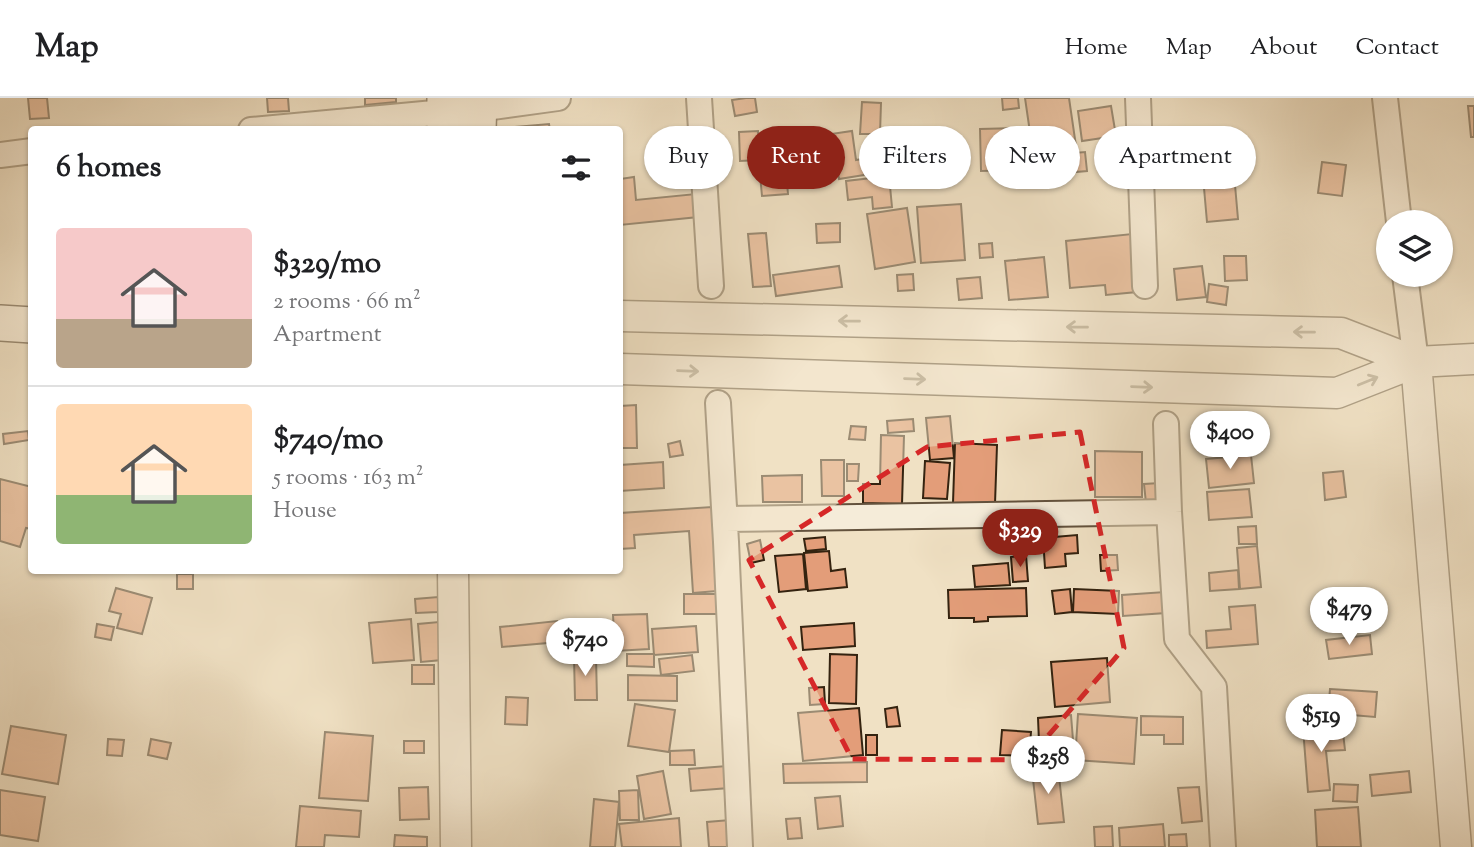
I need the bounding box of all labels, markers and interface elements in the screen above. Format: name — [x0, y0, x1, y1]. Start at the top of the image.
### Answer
text: Map — [35, 24, 99, 72]
text: Home — [1065, 31, 1128, 65]
text: Map — [1166, 31, 1212, 65]
text: About — [1250, 31, 1317, 65]
text: Contact — [1355, 31, 1439, 65]
chip: Buy — [644, 126, 733, 189]
chip: Rent — [747, 126, 845, 189]
chip: Filters — [859, 126, 971, 189]
chip: New — [985, 126, 1080, 189]
chip: Apartment — [1094, 126, 1256, 189]
text: 6 homes — [56, 147, 161, 190]
icon: filters — [557, 149, 595, 187]
map controls — [1376, 210, 1453, 287]
button: layers — [1376, 210, 1453, 287]
text: $329/mo — [273, 243, 381, 286]
icon: home — [112, 256, 196, 340]
text: 2 rooms · 66 m² — [273, 286, 421, 319]
one-way arrow — [838, 315, 861, 328]
text: Apartment — [273, 319, 382, 352]
one-way arrow — [1066, 320, 1089, 333]
one-way arrow — [1293, 325, 1316, 338]
one-way arrow — [676, 365, 699, 378]
one-way arrow — [903, 372, 926, 386]
one-way arrow — [1356, 374, 1378, 387]
one-way arrow — [1131, 380, 1154, 393]
pin: $400 — [1189, 412, 1271, 471]
text: $400 — [1206, 417, 1254, 450]
text: $740/mo — [273, 419, 383, 462]
icon: home — [112, 432, 196, 516]
text: 5 rooms · 163 m² — [273, 462, 423, 495]
text: House — [273, 495, 337, 528]
pin: $329 — [979, 510, 1061, 569]
text: $329 — [998, 515, 1042, 548]
pin: $479 — [1308, 588, 1390, 647]
text: $479 — [1326, 593, 1372, 626]
pin: $740 — [544, 618, 626, 678]
text: $740 — [562, 624, 608, 657]
pin: $519 — [1280, 694, 1362, 754]
text: $519 — [1302, 700, 1340, 733]
pin: $258 — [1007, 736, 1089, 796]
text: $258 — [1027, 742, 1069, 775]

